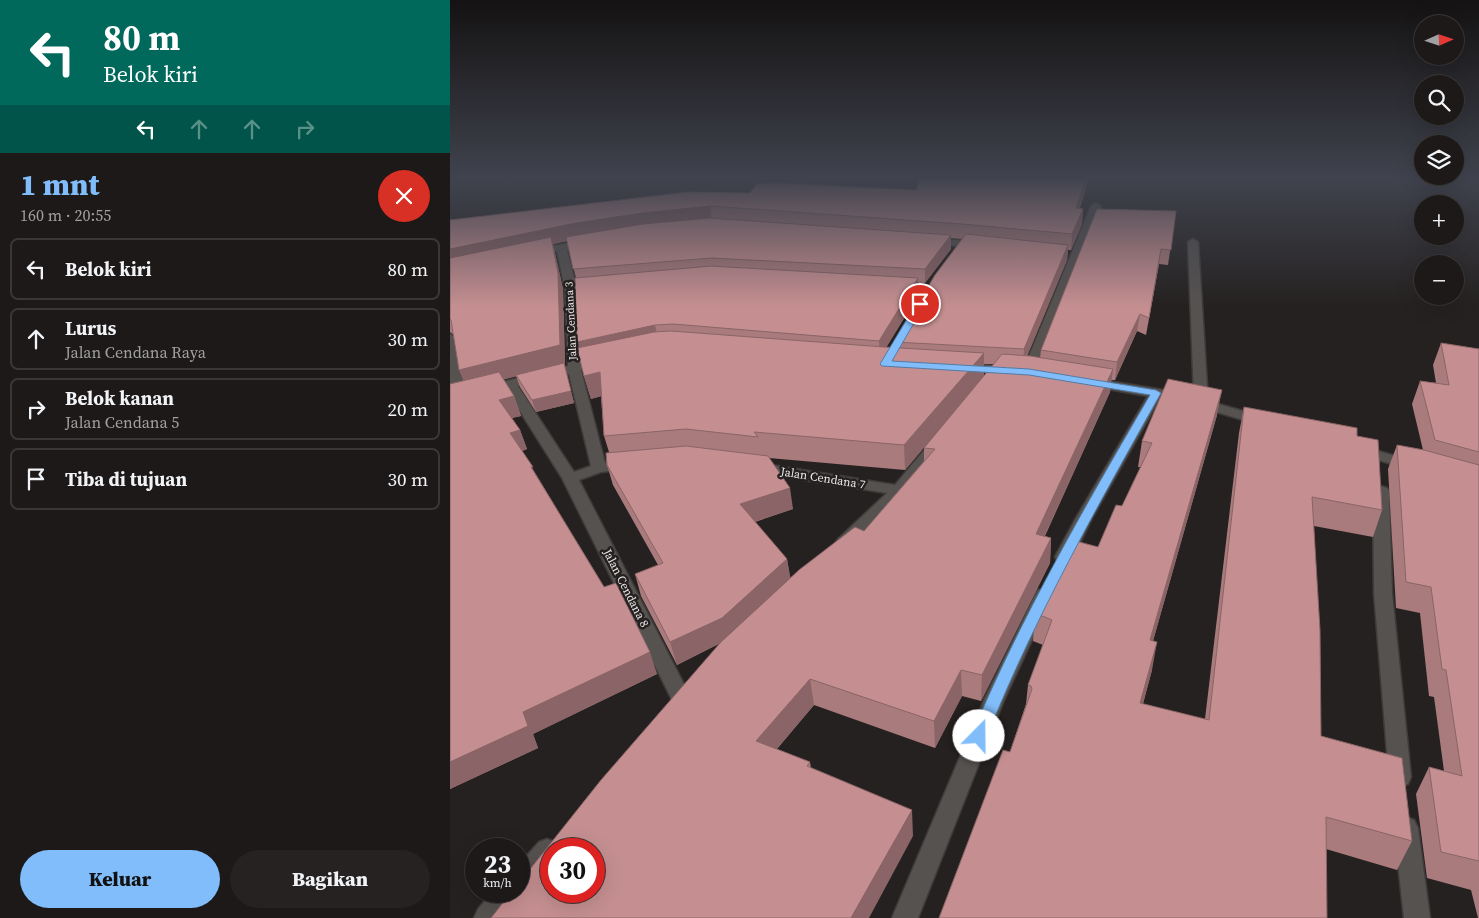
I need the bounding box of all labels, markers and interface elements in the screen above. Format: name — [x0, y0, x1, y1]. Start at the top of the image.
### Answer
text: 80 m — [103, 14, 180, 62]
north arrow — [1414, 15, 1464, 65]
map controls — [1414, 15, 1464, 305]
icon: left — [20, 20, 85, 85]
text: Belok kiri — [103, 59, 198, 89]
button: search — [1414, 75, 1464, 125]
icon: left — [132, 115, 160, 143]
icon: ahead — [185, 115, 213, 143]
icon: ahead — [238, 115, 266, 143]
icon: right — [291, 115, 319, 143]
button: layers — [1414, 135, 1464, 185]
text: 1 mnt — [20, 164, 99, 205]
button: close — [378, 170, 430, 222]
button: + — [1414, 195, 1464, 245]
text: 160 m · 20:55 — [20, 204, 111, 226]
icon: left — [22, 255, 50, 283]
button: − — [1414, 255, 1464, 305]
text: Belok kiri — [65, 256, 152, 282]
text: 80 m — [387, 256, 428, 282]
street label: Jalan Cendana 3 — [561, 281, 581, 362]
pin — [899, 283, 941, 325]
icon: arrive — [906, 290, 934, 318]
text: Lurus — [65, 315, 116, 341]
icon: ahead — [22, 325, 50, 353]
text: 30 m — [387, 326, 428, 352]
text: Jalan Cendana Raya — [65, 341, 206, 363]
text: Belok kanan — [65, 385, 174, 411]
icon: right — [22, 395, 50, 423]
text: 20 m — [387, 396, 428, 422]
text: Jalan Cendana 5 — [65, 411, 179, 433]
street label: Jalan Cendana 7 — [778, 463, 867, 493]
icon: arrive — [22, 465, 50, 493]
text: Tiba di tujuan — [65, 466, 187, 492]
text: 30 m — [387, 466, 428, 492]
street label: Jalan Cendana 8 — [599, 545, 653, 630]
position arrow — [952, 709, 1004, 761]
speed limit sign: 30 — [540, 838, 605, 903]
text: 23 — [484, 847, 511, 881]
button: Keluar — [20, 850, 220, 908]
button: Bagikan — [230, 850, 430, 908]
text: km/h — [483, 875, 512, 891]

